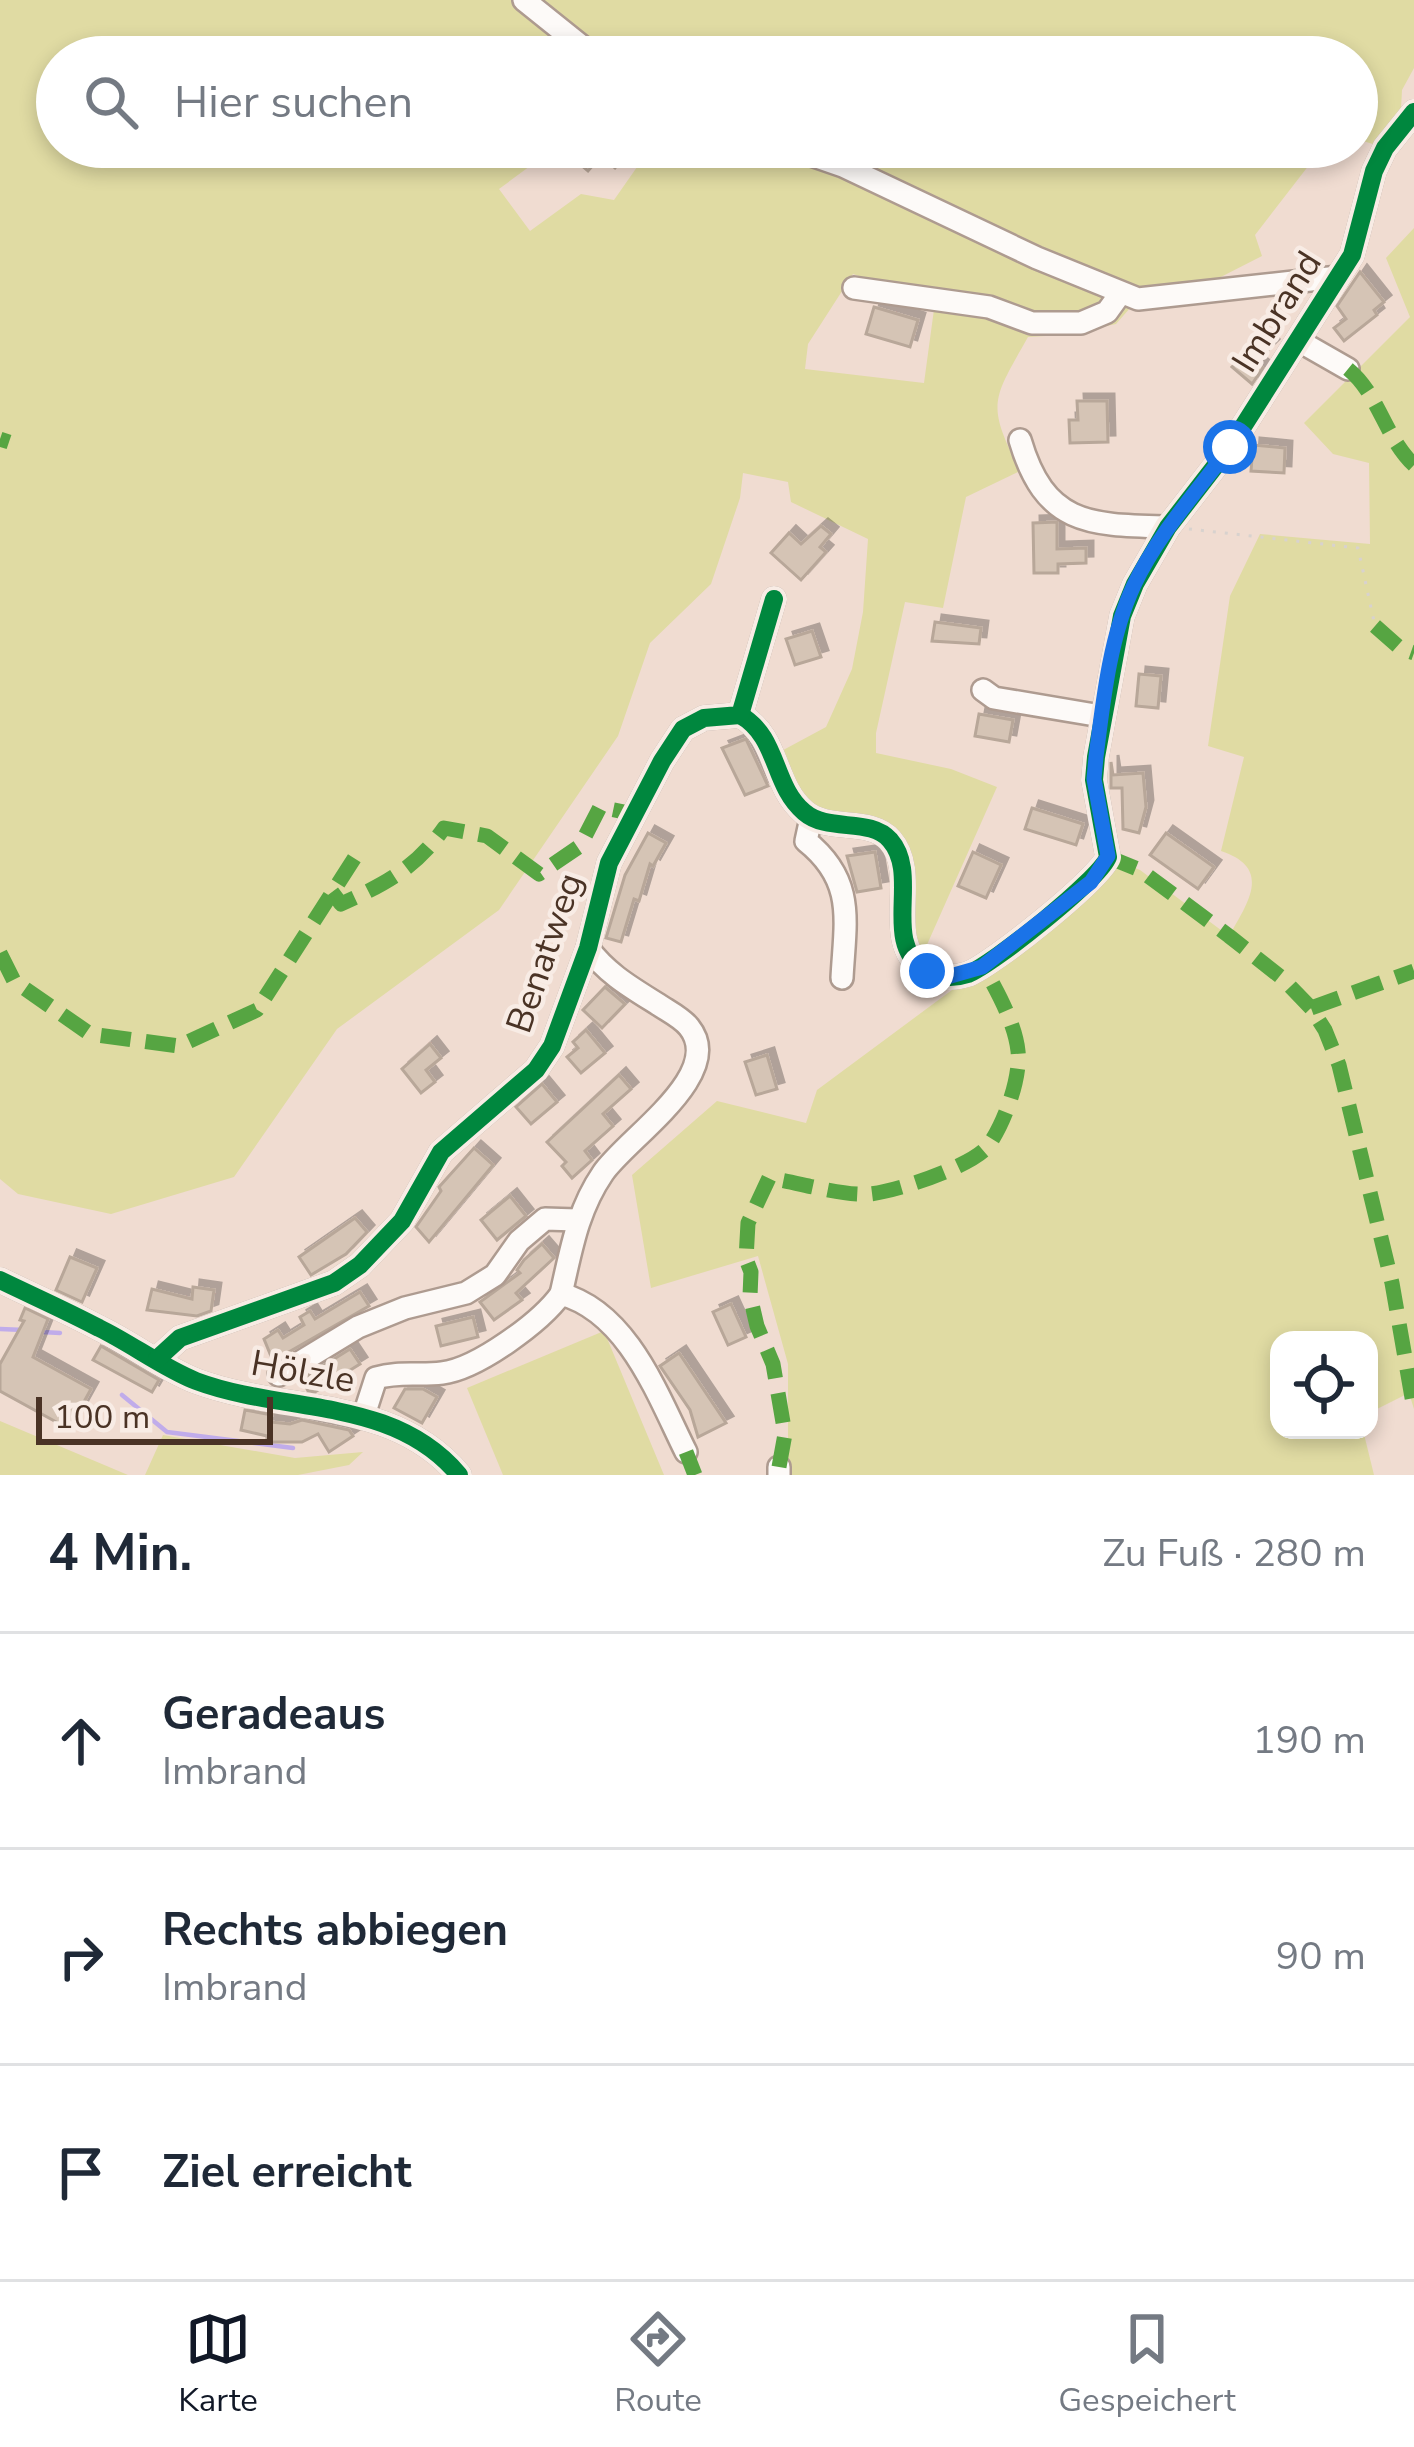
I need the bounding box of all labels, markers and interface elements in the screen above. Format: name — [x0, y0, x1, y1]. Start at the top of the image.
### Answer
search box — [36, 36, 1378, 168]
icon: search — [78, 69, 144, 135]
text: Hier suchen — [174, 72, 413, 133]
street label: Imbrand — [1221, 242, 1333, 382]
route start — [1203, 420, 1257, 474]
street label: Benatweg — [495, 866, 595, 1040]
route end — [900, 944, 954, 998]
map controls — [1270, 1331, 1378, 1439]
button: locate — [1270, 1331, 1378, 1439]
street label: Hölzle — [247, 1339, 359, 1405]
scale bar — [36, 1391, 273, 1444]
text: 100 m — [54, 1395, 150, 1440]
text: 4 Min. — [48, 1518, 192, 1588]
text: Zu Fuß · 280 m — [1102, 1527, 1366, 1580]
text: Geradeaus — [162, 1684, 386, 1745]
icon: ahead — [48, 1708, 114, 1774]
text: 190 m — [1252, 1714, 1366, 1767]
text: Imbrand — [162, 1745, 307, 1798]
text: Rechts abbiegen — [162, 1900, 508, 1961]
icon: right — [48, 1924, 114, 1990]
text: 90 m — [1276, 1930, 1366, 1983]
text: Imbrand — [162, 1961, 307, 2014]
icon: arrive — [48, 2140, 114, 2206]
text: Ziel erreicht — [162, 2142, 412, 2203]
tab: Karte — [178, 2306, 258, 2423]
tab: Route — [614, 2306, 702, 2423]
tab: Gespeichert — [1058, 2306, 1236, 2423]

